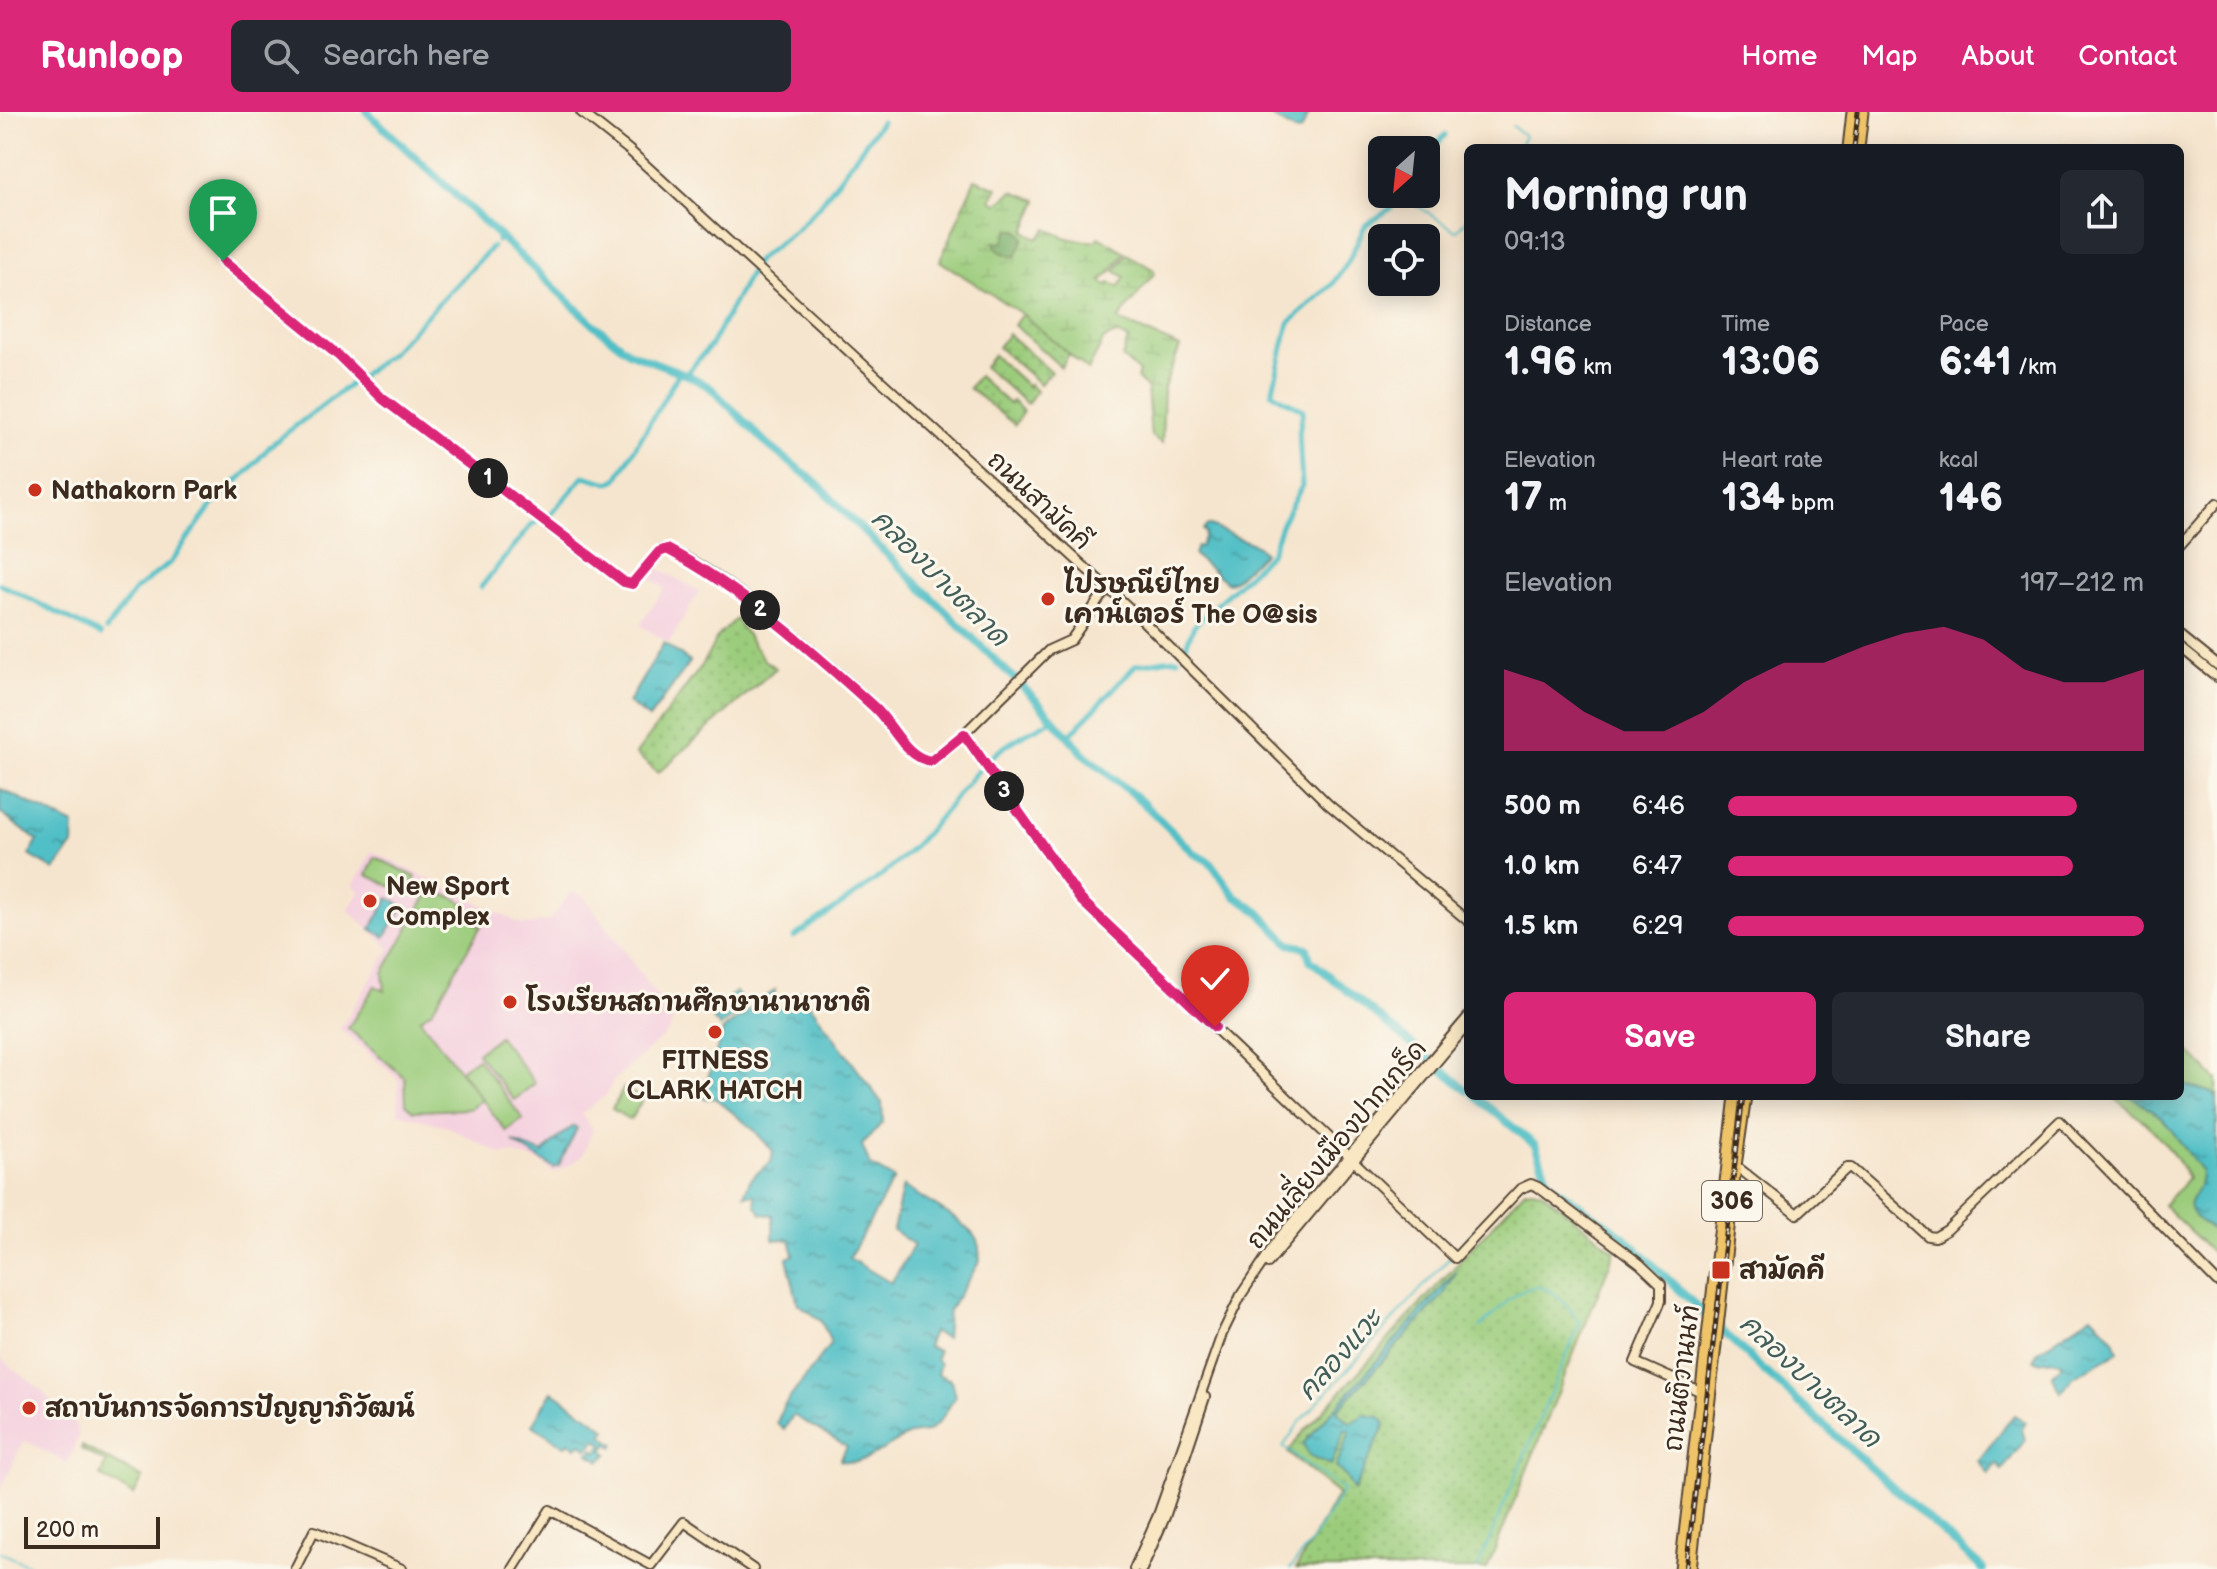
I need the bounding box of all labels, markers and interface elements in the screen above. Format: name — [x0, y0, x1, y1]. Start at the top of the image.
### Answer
search box — [231, 20, 791, 92]
text: Runloop — [40, 34, 183, 79]
icon: search — [259, 34, 303, 78]
text: Search here — [323, 38, 489, 74]
text: Home — [1741, 40, 1817, 73]
text: Map — [1861, 40, 1918, 73]
text: About — [1962, 40, 2034, 73]
text: Contact — [2078, 40, 2177, 73]
north arrow — [1368, 136, 1440, 208]
map controls — [1368, 136, 1440, 296]
text: Morning run — [1504, 170, 1748, 223]
button: share — [2060, 170, 2144, 254]
pin — [189, 179, 257, 261]
icon: arrive — [201, 191, 245, 235]
button: locate — [1368, 224, 1440, 296]
text: 09:13 — [1504, 227, 1566, 258]
text: Distance — [1504, 311, 1592, 338]
text: Time — [1721, 311, 1770, 338]
text: Pace — [1939, 311, 1989, 338]
text: 1.96 — [1504, 338, 1577, 386]
text: 13:06 — [1721, 338, 1820, 386]
text: 6:41 — [1939, 338, 2012, 386]
text: km — [1577, 354, 1612, 381]
text: /km — [2012, 354, 2057, 381]
street label: ถนนสามัคคี — [981, 445, 1097, 557]
text: Elevation — [1504, 447, 1596, 474]
text: Heart rate — [1721, 447, 1823, 474]
text: kcal — [1939, 447, 1978, 474]
pin: 1 — [468, 458, 508, 498]
text: 1 — [483, 464, 493, 491]
text: 17 — [1504, 474, 1543, 522]
text: 134 — [1721, 474, 1785, 522]
text: 146 — [1939, 474, 2003, 522]
place label: Nathakorn Park — [51, 476, 237, 507]
marker: Nathakorn Park — [26, 481, 44, 499]
text: m — [1543, 490, 1567, 517]
text: bpm — [1785, 490, 1834, 517]
water label: คลองบางตลาด — [864, 503, 1017, 655]
place label: ไปรษณีย์ไทย เคาน์เตอร์ The O@sis — [1063, 566, 1318, 631]
text: Elevation — [1504, 568, 1612, 599]
text: 197–212 m — [2020, 568, 2144, 599]
pin: 2 — [740, 590, 780, 630]
marker: ไปรษณีย์ไทย เคาน์เตอร์ The O@sis — [1039, 590, 1057, 608]
text: 2 — [753, 596, 767, 623]
pin: 3 — [984, 771, 1024, 811]
text: 3 — [998, 777, 1010, 804]
text: 500 m — [1504, 791, 1581, 822]
text: 6:46 — [1632, 791, 1685, 822]
text: 1.0 km — [1504, 851, 1580, 882]
text: 6:47 — [1632, 851, 1682, 882]
place label: New Sport Complex — [386, 872, 510, 933]
marker: New Sport Complex — [361, 892, 379, 910]
text: 1.5 km — [1504, 911, 1579, 942]
text: 6:29 — [1632, 911, 1684, 942]
pin — [1181, 945, 1249, 1027]
icon: check — [1193, 957, 1237, 1001]
place label: โรงเรียนสถานศึกษานานาชาติ — [525, 984, 870, 1019]
button: Save — [1504, 992, 1816, 1084]
button: Share — [1832, 992, 2144, 1084]
marker: โรงเรียนสถานศึกษานานาชาติ — [501, 993, 519, 1011]
marker: FITNESS CLARK HATCH — [706, 1023, 724, 1041]
street label: ถนนเลี่ยงเมืองปากเกร็ด — [1233, 1028, 1434, 1256]
place label: FITNESS CLARK HATCH — [627, 1046, 803, 1107]
road number: 306 — [1702, 1181, 1762, 1221]
place label: สามัคคี — [1739, 1253, 1825, 1287]
marker: สามัคคี — [1710, 1259, 1732, 1281]
water label: คลองแวะ — [1291, 1301, 1391, 1407]
street label: ถนนติวานนท์ — [1656, 1303, 1707, 1453]
water label: คลองบางตลาด — [1733, 1307, 1889, 1456]
place label: สถาบันการจัดการปัญญาภิวัฒน์ — [45, 1391, 415, 1425]
marker: สถาบันการจัดการปัญญาภิวัฒน์ — [20, 1399, 38, 1417]
scale bar — [24, 1513, 160, 1549]
text: 200 m — [36, 1517, 99, 1544]

